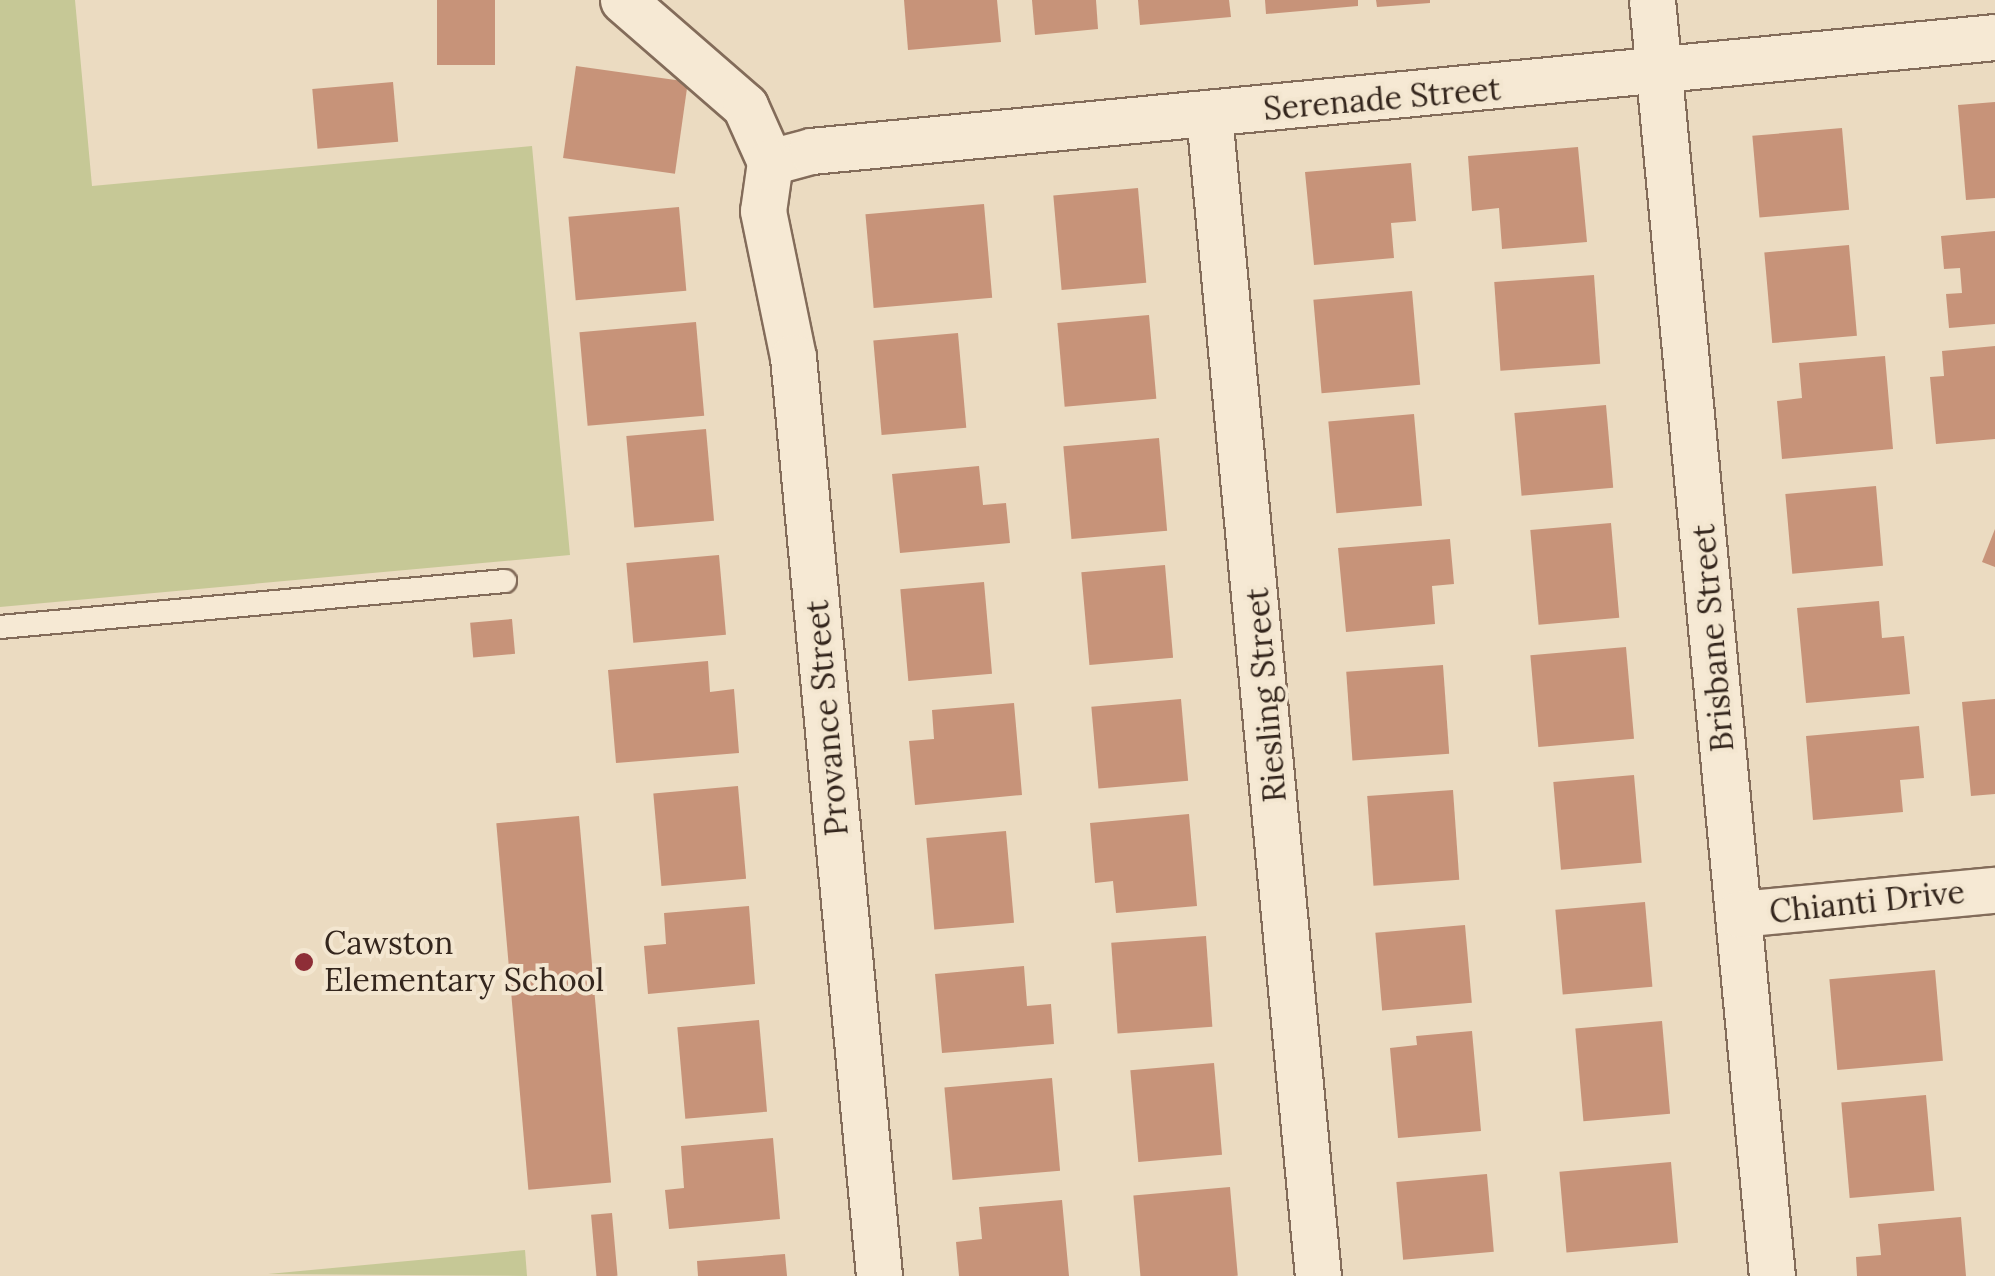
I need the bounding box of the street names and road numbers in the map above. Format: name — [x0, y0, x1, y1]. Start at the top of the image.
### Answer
street label: Serenade Street — [1262, 70, 1502, 128]
street label: Brisbane Street — [1684, 523, 1742, 753]
street label: Riesling Street — [1237, 586, 1295, 804]
street label: Provance Street — [798, 598, 856, 838]
street label: Chianti Drive — [1768, 873, 1966, 931]

